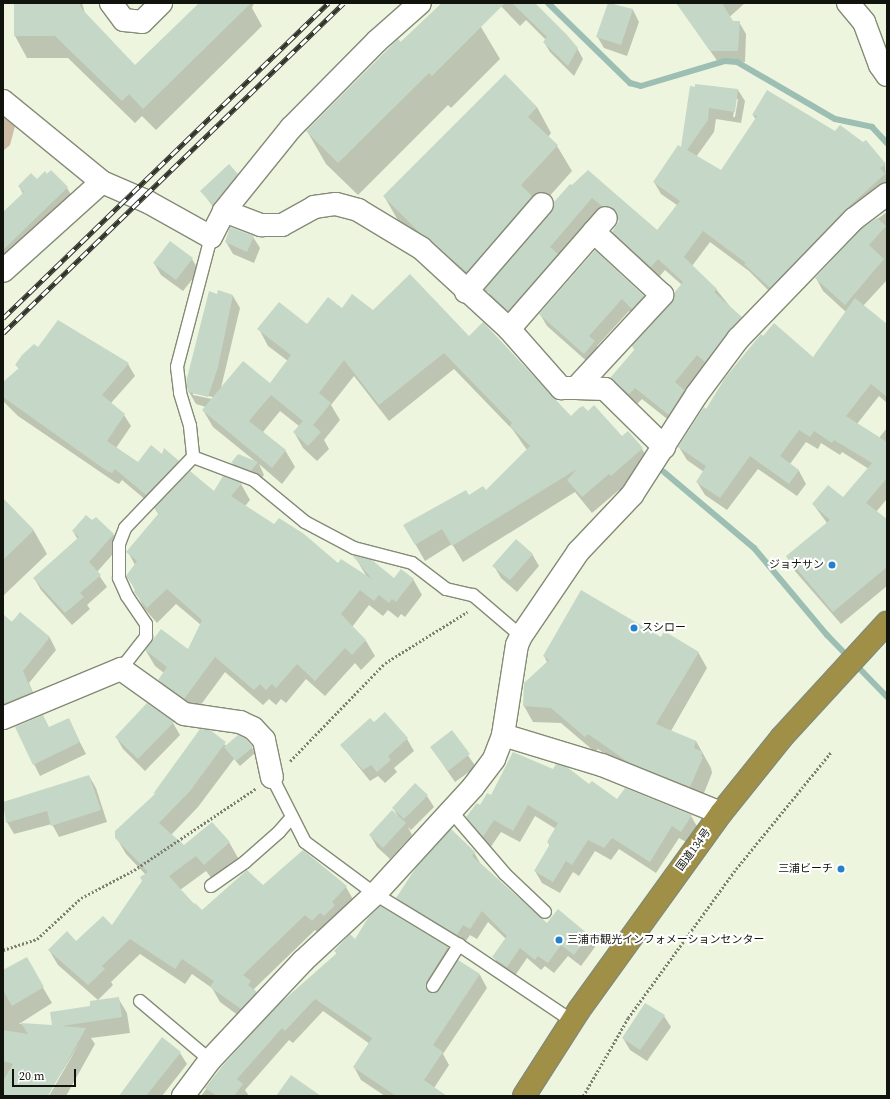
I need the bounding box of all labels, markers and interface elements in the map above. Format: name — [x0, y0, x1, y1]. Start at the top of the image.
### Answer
place label: ジョナサン — [769, 558, 824, 572]
marker: ジョナサン — [827, 560, 837, 570]
place label: スシロー — [642, 621, 686, 635]
marker: スシロー — [629, 623, 639, 633]
street label: 国道134号 — [674, 826, 714, 874]
place label: 三浦ビーチ — [778, 862, 833, 876]
marker: 三浦ビーチ — [836, 864, 846, 874]
place label: 三浦市観光インフォメーションセンター — [567, 933, 765, 947]
marker: 三浦市観光インフォメーションセンター — [554, 935, 564, 945]
scale bar — [14, 1061, 78, 1087]
text: 20 m — [19, 1068, 45, 1084]

